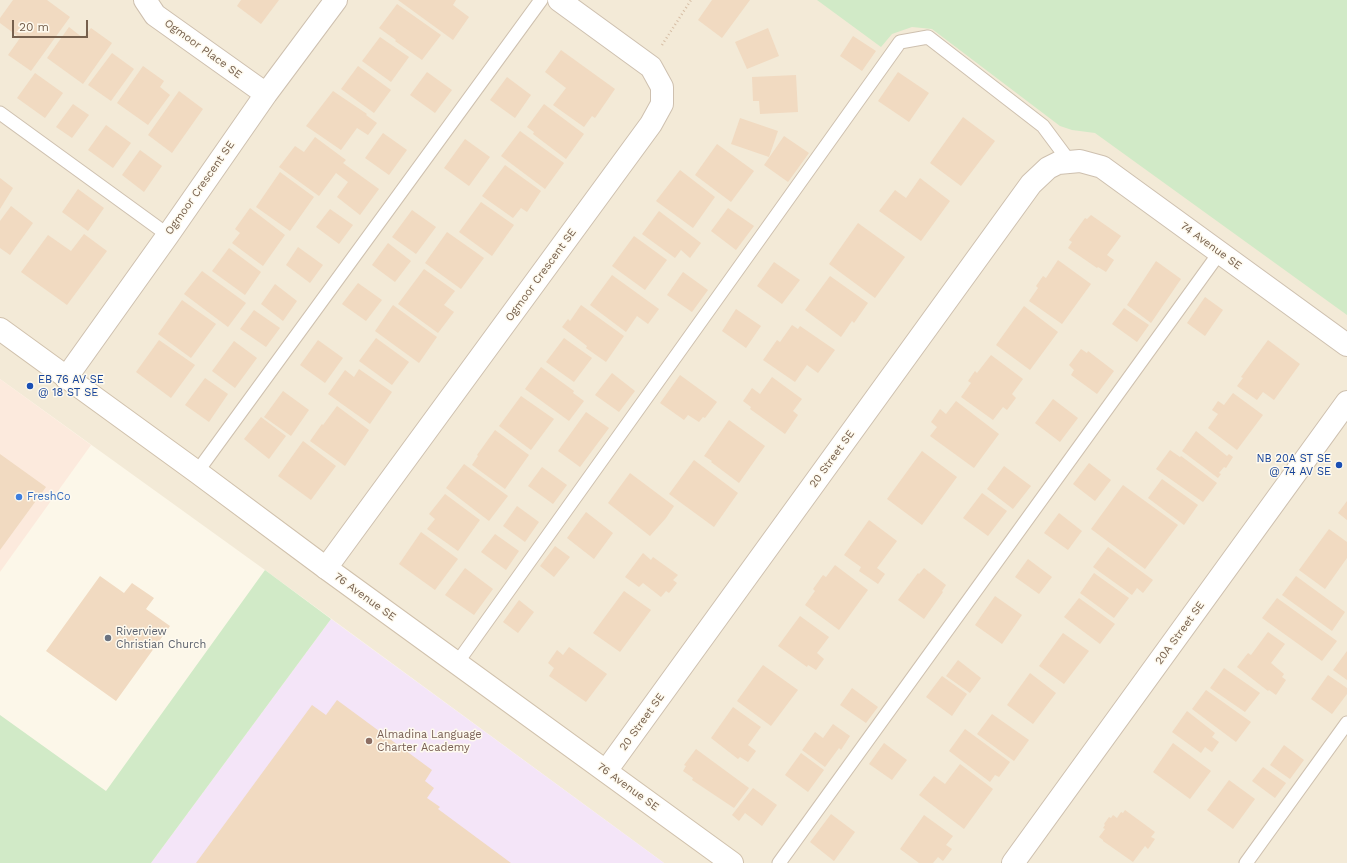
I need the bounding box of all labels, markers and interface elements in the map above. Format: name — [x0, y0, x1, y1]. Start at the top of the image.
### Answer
scale bar — [14, 12, 90, 38]
street label: Ogmoor Place SE — [162, 16, 244, 82]
text: 20 m — [19, 20, 49, 34]
street label: Ogmoor Crescent SE — [163, 138, 237, 238]
street label: 74 Avenue SE — [1178, 219, 1244, 273]
street label: Ogmoor Crescent SE — [503, 226, 579, 324]
place label: EB 76 AV SE @ 18 ST SE — [38, 373, 104, 399]
marker: EB 76 AV SE @ 18 ST SE — [25, 381, 35, 391]
street label: 20 Street SE — [807, 428, 857, 490]
place label: NB 20A ST SE @ 74 AV SE — [1257, 452, 1331, 478]
marker: NB 20A ST SE @ 74 AV SE — [1334, 460, 1344, 470]
place label: FreshCo — [27, 490, 71, 504]
marker: FreshCo — [14, 492, 24, 502]
street label: 76 Avenue SE — [332, 570, 398, 624]
street label: 20A Street SE — [1153, 599, 1207, 667]
place label: Riverview Christian Church — [116, 625, 206, 651]
marker: Riverview Christian Church — [103, 633, 113, 643]
street label: 20 Street SE — [617, 691, 667, 753]
place label: Almadina Language Charter Academy — [377, 728, 482, 754]
marker: Almadina Language Charter Academy — [364, 736, 374, 746]
street label: 76 Avenue SE — [595, 760, 661, 814]

